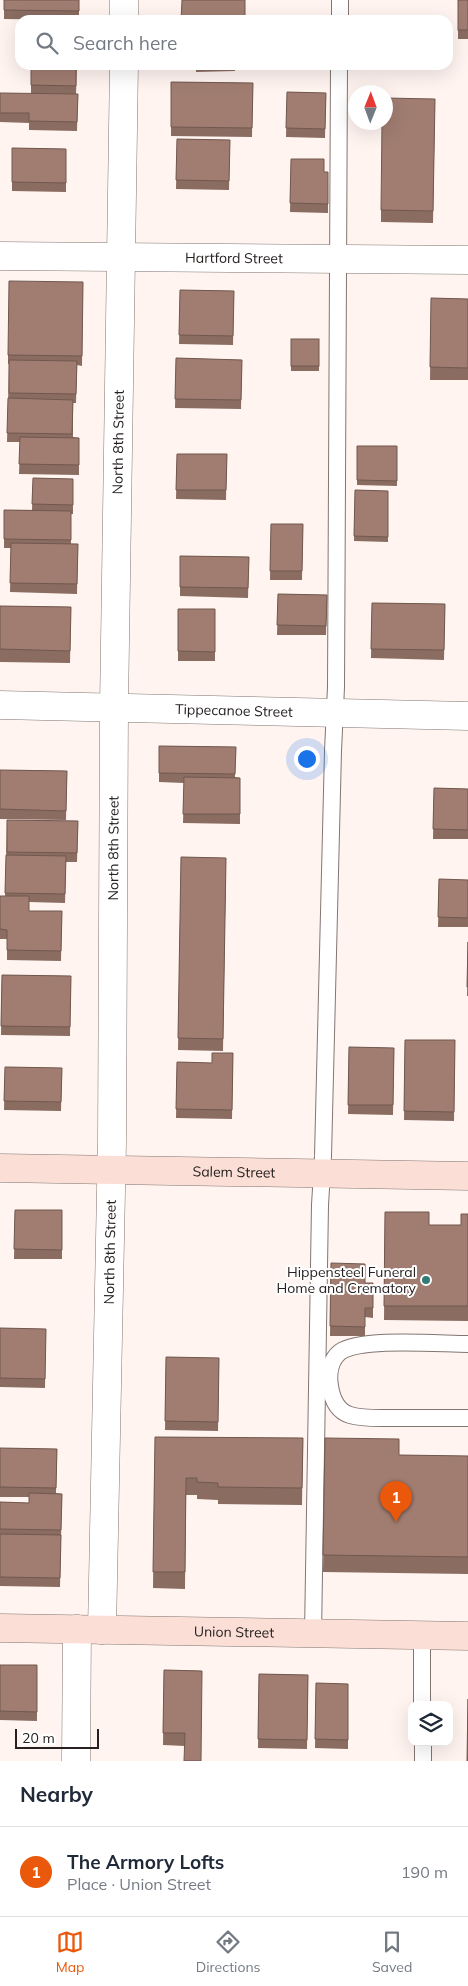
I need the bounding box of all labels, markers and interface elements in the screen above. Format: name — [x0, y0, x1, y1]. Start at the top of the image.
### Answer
search box — [15, 15, 453, 70]
icon: search — [33, 29, 61, 57]
text: Search here — [73, 31, 177, 55]
north arrow — [348, 85, 393, 130]
street label: Hartford Street — [185, 249, 283, 267]
street label: North 8th Street — [108, 390, 128, 495]
street label: Tippecanoe Street — [175, 700, 293, 721]
your location — [294, 746, 320, 772]
street label: North 8th Street — [104, 796, 123, 900]
street label: Salem Street — [192, 1162, 276, 1182]
street label: North 8th Street — [100, 1199, 120, 1305]
place label: Hippensteel Funeral Home and Crematory — [276, 1263, 417, 1297]
marker: Hippensteel Funeral Home and Crematory — [420, 1274, 432, 1286]
pin: 1 — [380, 1481, 412, 1522]
street label: Union Street — [194, 1622, 274, 1642]
map controls — [408, 1701, 453, 1746]
button: layers — [408, 1701, 453, 1746]
scale bar — [15, 1726, 99, 1749]
text: 20 m — [22, 1729, 55, 1747]
text: Nearby — [20, 1781, 93, 1807]
text: The Armory Lofts — [67, 1850, 224, 1874]
text: 1 — [31, 1862, 41, 1882]
text: 190 m — [401, 1862, 448, 1882]
text: Place · Union Street — [67, 1874, 211, 1894]
tab: Map — [56, 1928, 84, 1976]
tab: Directions — [196, 1928, 261, 1976]
tab: Saved — [372, 1928, 412, 1976]

